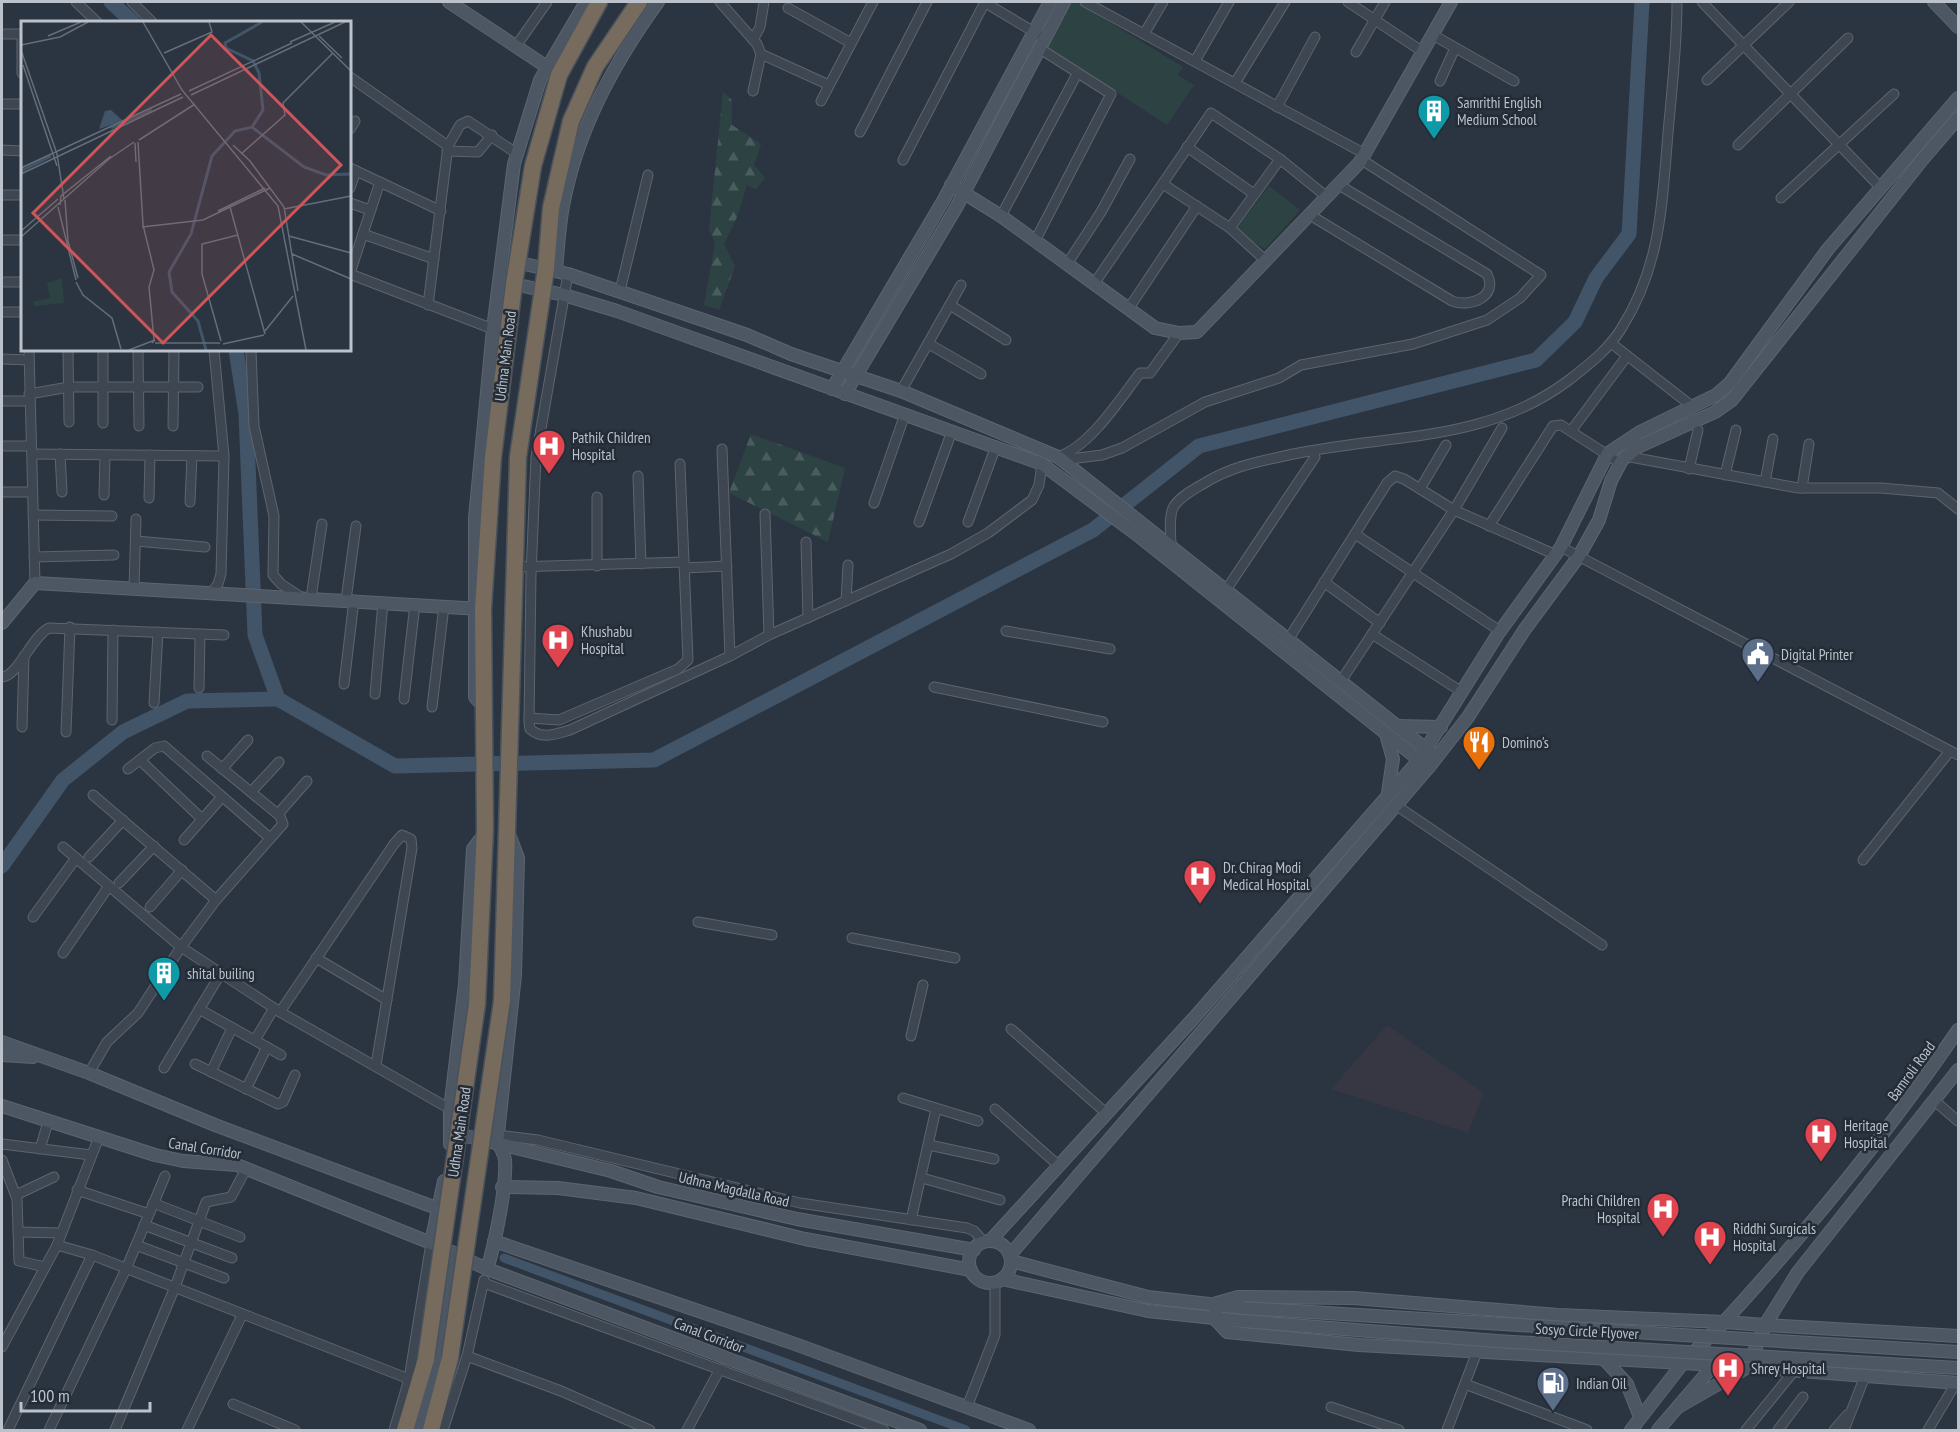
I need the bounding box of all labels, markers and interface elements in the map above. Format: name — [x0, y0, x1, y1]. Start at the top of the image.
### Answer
inset map — [21, 21, 351, 351]
building icon: Samrithi English Medium School — [1416, 93, 1452, 140]
place label: Samrithi English Medium School — [1457, 93, 1542, 129]
street label: Udhna Main Road — [490, 310, 520, 402]
hospital icon: Pathik Children Hospital — [531, 428, 567, 475]
place label: Pathik Children Hospital — [572, 428, 651, 464]
hospital icon: Khushabu Hospital — [540, 622, 576, 669]
place label: Khushabu Hospital — [581, 622, 632, 658]
public building icon: Digital Printer — [1740, 636, 1776, 683]
place label: Digital Printer — [1781, 645, 1854, 664]
restaurant icon: Domino's — [1461, 724, 1497, 771]
place label: Domino's — [1502, 733, 1549, 752]
hospital icon: Dr. Chirag Modi Medical Hospital — [1182, 858, 1218, 905]
place label: Dr. Chirag Modi Medical Hospital — [1223, 858, 1310, 894]
building icon: shital builing — [146, 955, 182, 1002]
place label: shital builing — [187, 964, 255, 983]
street label: Bamroli Road — [1883, 1038, 1939, 1104]
street label: Udhna Main Road — [443, 1086, 475, 1178]
hospital icon: Heritage Hospital — [1803, 1116, 1839, 1163]
place label: Heritage Hospital — [1844, 1116, 1888, 1152]
street label: Canal Corridor — [167, 1133, 244, 1163]
street label: Udhna Magdalla Road — [677, 1167, 791, 1211]
place label: Prachi Children Hospital — [1562, 1191, 1640, 1227]
hospital icon: Prachi Children Hospital — [1645, 1191, 1681, 1238]
hospital icon: Riddhi Surgicals Hospital — [1692, 1219, 1728, 1266]
place label: Riddhi Surgicals Hospital — [1733, 1219, 1816, 1255]
street label: Canal Corridor — [671, 1313, 748, 1357]
street label: Sosyo Circle Flyover — [1535, 1319, 1640, 1343]
hospital icon: Shrey Hospital — [1710, 1350, 1746, 1397]
place label: Shrey Hospital — [1751, 1359, 1826, 1378]
fuel station icon: Indian Oil — [1535, 1365, 1571, 1412]
place label: Indian Oil — [1576, 1374, 1627, 1393]
scale bar — [21, 1375, 150, 1413]
text: 100 m — [30, 1384, 70, 1407]

